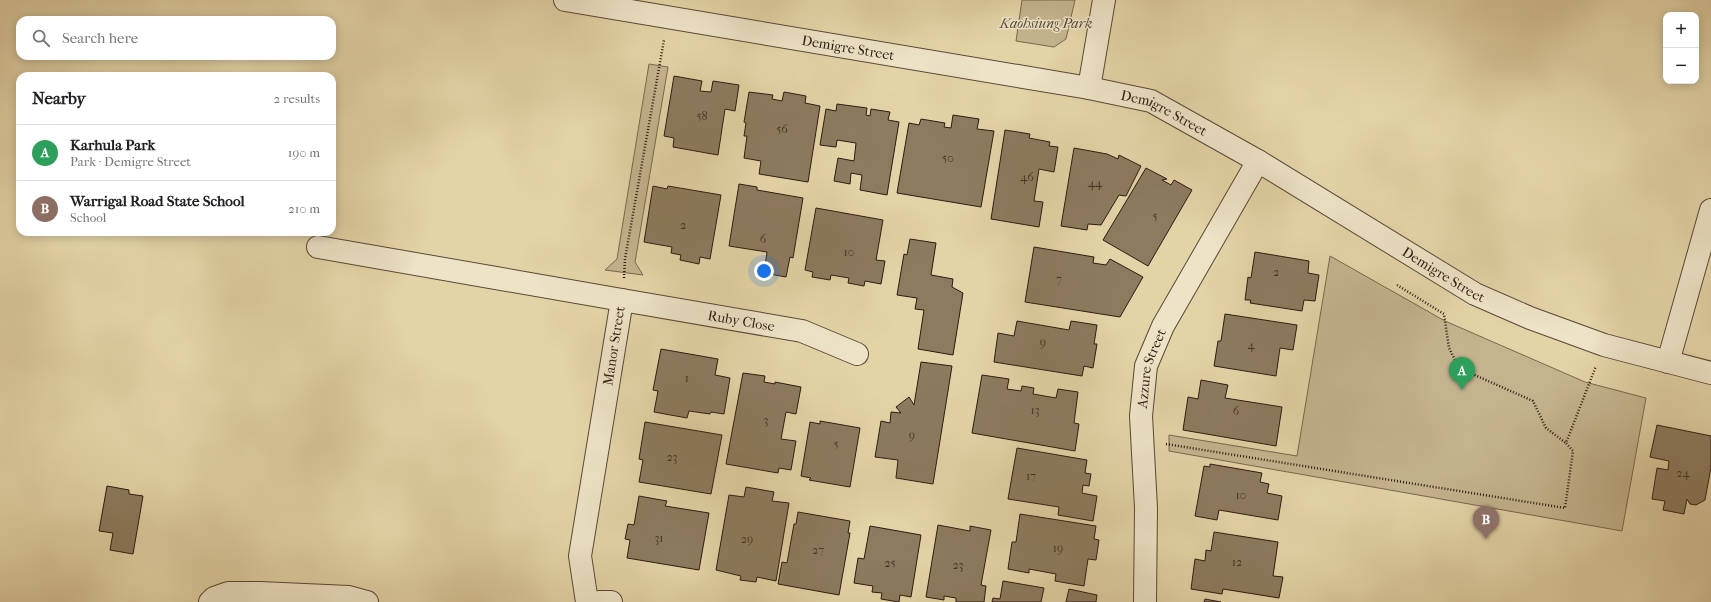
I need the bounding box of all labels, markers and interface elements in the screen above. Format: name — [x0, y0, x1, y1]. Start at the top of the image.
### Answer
map controls — [1663, 12, 1699, 84]
button: + — [1663, 12, 1699, 48]
park label: Kaohsiung Park — [999, 15, 1092, 32]
search box — [16, 16, 336, 60]
icon: search — [30, 27, 52, 49]
text: Search here — [62, 29, 138, 47]
street label: Demigre Street — [800, 31, 896, 64]
button: − — [1663, 48, 1699, 84]
street label: Demigre Street — [1119, 86, 1210, 139]
text: Nearby — [32, 88, 86, 108]
text: 2 results — [274, 91, 320, 106]
house number: 58 — [696, 109, 708, 123]
house number: 56 — [776, 122, 788, 136]
text: Karhula Park — [70, 136, 155, 154]
text: A — [41, 145, 49, 160]
text: 190 m — [288, 145, 320, 160]
house number: 50 — [942, 151, 954, 165]
text: Park · Demigre Street — [70, 154, 191, 169]
house number: 46 — [1020, 170, 1034, 184]
house number: 44 — [1088, 176, 1103, 190]
text: Warrigal Road State School — [70, 192, 245, 210]
text: B — [41, 201, 49, 216]
text: 210 m — [288, 201, 320, 216]
house number: 5 — [1152, 209, 1158, 223]
text: School — [70, 210, 106, 225]
house number: 2 — [680, 218, 686, 232]
house number: 6 — [760, 232, 767, 246]
street label: Demigre Street — [1399, 243, 1488, 306]
house number: 10 — [844, 245, 854, 259]
your location — [754, 261, 774, 281]
house number: 2 — [1273, 265, 1279, 279]
house number: 7 — [1056, 272, 1062, 286]
street label: Manor Street — [599, 305, 629, 387]
street label: Ruby Close — [706, 306, 776, 335]
street label: Azzure Street — [1133, 326, 1169, 410]
house number: 9 — [1040, 335, 1046, 349]
house number: 4 — [1247, 338, 1255, 352]
pin: A — [1449, 357, 1475, 390]
house number: 1 — [685, 371, 689, 385]
house number: 13 — [1030, 403, 1040, 417]
house number: 6 — [1233, 404, 1240, 418]
house number: 3 — [764, 413, 769, 427]
house number: 9 — [909, 428, 915, 442]
house number: 5 — [833, 437, 839, 451]
house number: 23 — [666, 450, 678, 464]
house number: 24 — [1676, 466, 1691, 480]
house number: 17 — [1026, 469, 1036, 483]
house number: 10 — [1236, 488, 1246, 502]
pin: B — [1473, 506, 1499, 539]
house number: 31 — [654, 531, 664, 545]
house number: 29 — [741, 532, 753, 546]
house number: 19 — [1053, 541, 1063, 555]
house number: 27 — [812, 543, 824, 557]
house number: 12 — [1232, 555, 1242, 569]
house number: 25 — [884, 556, 896, 570]
house number: 23 — [952, 558, 964, 572]

